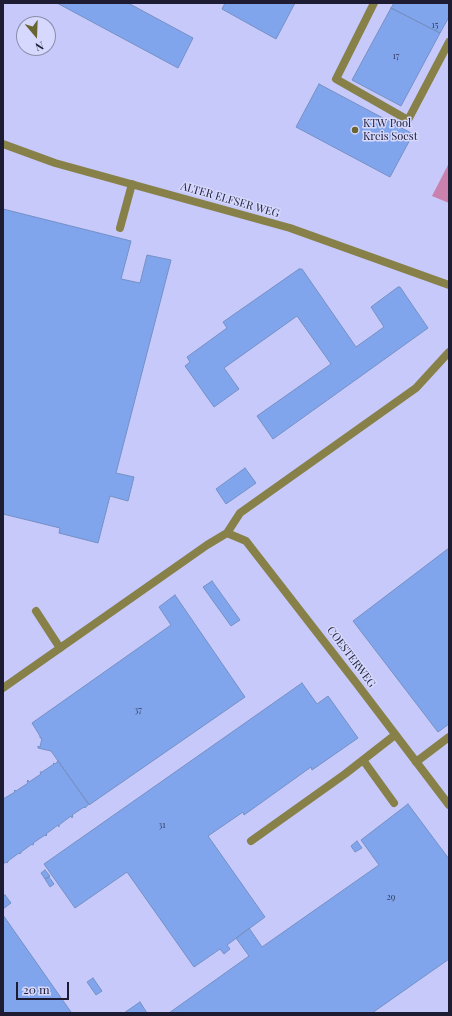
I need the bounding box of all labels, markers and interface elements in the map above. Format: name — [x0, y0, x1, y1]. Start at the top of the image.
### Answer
north arrow — [16, 16, 56, 56]
house number: 15 — [432, 20, 438, 30]
text: N — [34, 38, 46, 55]
house number: 17 — [393, 51, 399, 61]
place label: KTW Pool Kreis Soest — [363, 117, 418, 143]
marker: KTW Pool Kreis Soest — [350, 125, 360, 135]
street label: ALTER ELFSER WEG — [179, 180, 281, 220]
street label: COESTERWEG — [324, 624, 378, 690]
house number: 37 — [134, 705, 142, 715]
house number: 31 — [158, 820, 166, 830]
house number: 29 — [387, 892, 395, 902]
scale bar — [18, 974, 71, 1000]
text: 20 m — [23, 981, 50, 997]

